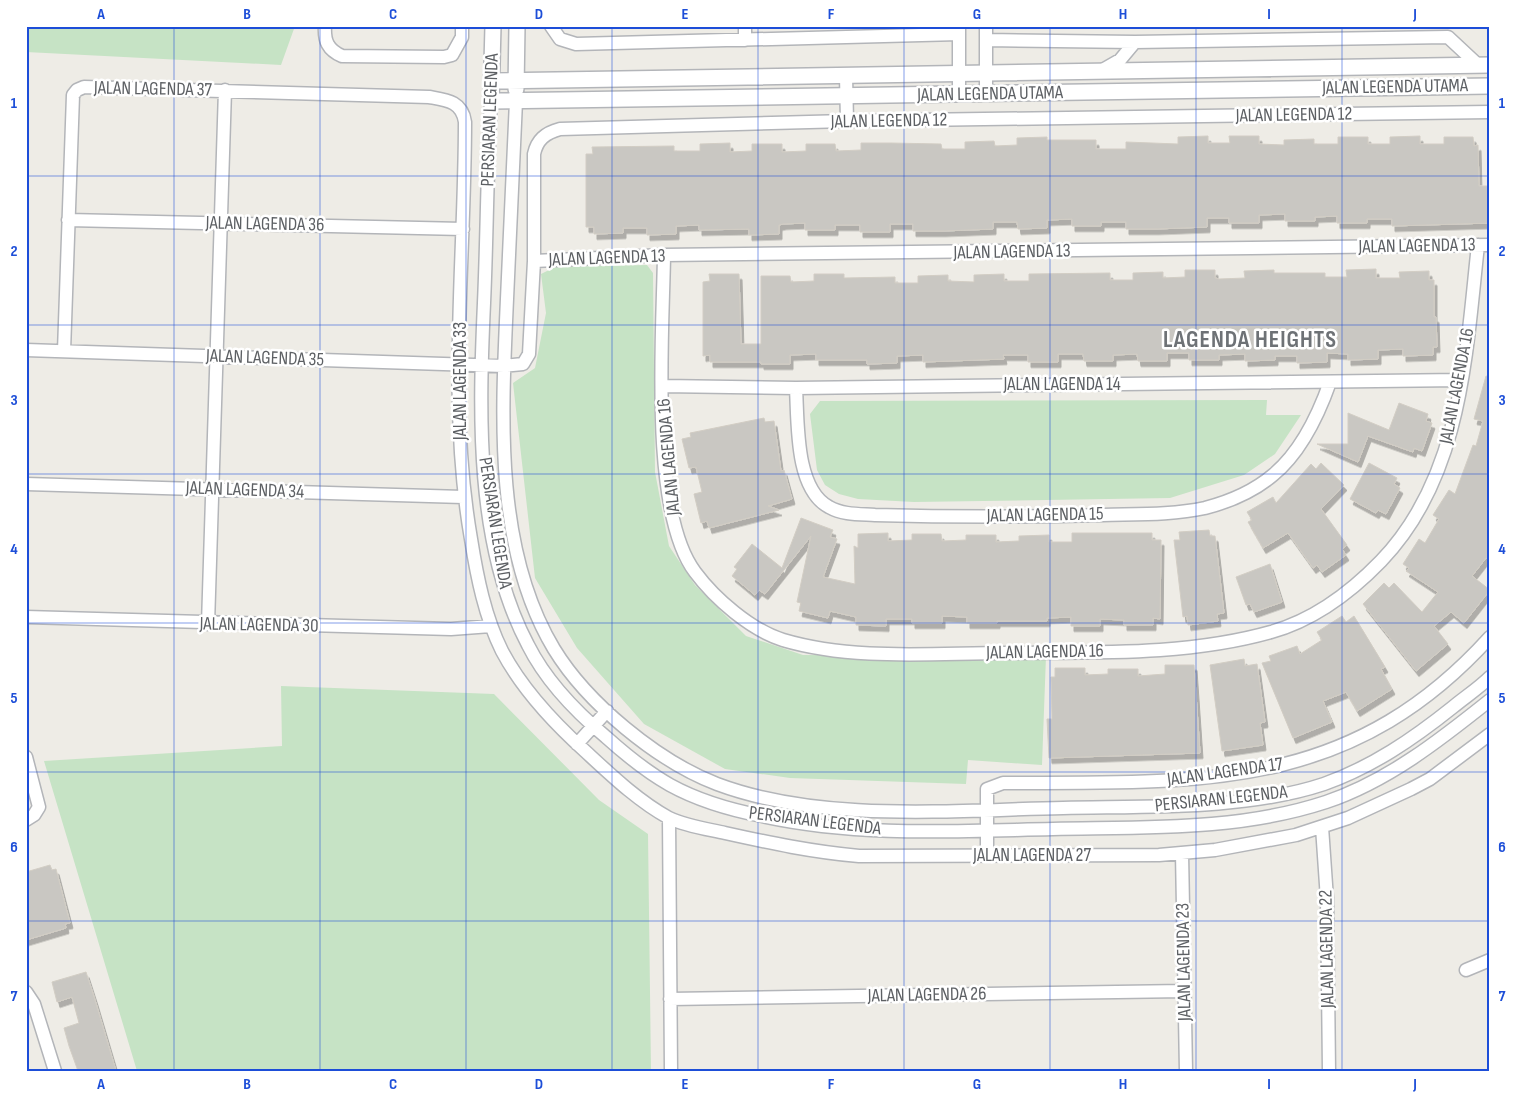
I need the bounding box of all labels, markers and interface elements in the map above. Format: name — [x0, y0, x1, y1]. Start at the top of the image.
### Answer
text: A — [96, 5, 105, 24]
text: B — [243, 5, 251, 24]
text: C — [389, 5, 397, 24]
text: D — [535, 5, 543, 24]
text: E — [682, 5, 689, 24]
text: F — [828, 5, 835, 24]
text: G — [973, 5, 981, 24]
text: H — [1119, 5, 1127, 24]
text: I — [1267, 5, 1271, 24]
text: J — [1412, 5, 1417, 24]
street label: PERSIARAN LEGENDA — [476, 52, 504, 187]
street label: JALAN LEGENDA UTAMA — [1321, 74, 1469, 100]
street label: JALAN LAGENDA 37 — [93, 76, 213, 102]
street label: JALAN LEGENDA UTAMA — [916, 81, 1064, 107]
text: 1 — [11, 94, 18, 113]
text: 1 — [1499, 94, 1506, 113]
street label: JALAN LEGENDA 12 — [1234, 102, 1353, 128]
street label: JALAN LEGENDA 12 — [829, 108, 948, 134]
street label: JALAN LAGENDA 36 — [204, 211, 325, 237]
street label: JALAN LAGENDA 13 — [1357, 233, 1476, 259]
street label: JALAN LAGENDA 13 — [952, 239, 1071, 265]
text: 2 — [10, 242, 18, 261]
text: 2 — [1498, 242, 1506, 261]
street label: JALAN LAGENDA 13 — [547, 244, 666, 272]
street label: JALAN LAGENDA 33 — [449, 322, 472, 441]
district label: LAGENDA HEIGHTS — [1163, 325, 1337, 354]
street label: JALAN LAGENDA 16 — [1434, 326, 1480, 447]
street label: JALAN LAGENDA 35 — [205, 344, 324, 372]
street label: JALAN LAGENDA 14 — [1002, 373, 1121, 396]
text: 3 — [10, 391, 18, 410]
text: 3 — [1498, 391, 1506, 410]
street label: JALAN LAGENDA 16 — [652, 397, 686, 518]
street label: PERSIARAN LEGENDA — [473, 455, 517, 591]
street label: JALAN LAGENDA 34 — [184, 476, 305, 504]
street label: JALAN LAGENDA 15 — [985, 502, 1104, 528]
text: 4 — [10, 540, 18, 559]
text: 4 — [1498, 540, 1506, 559]
street label: JALAN LAGENDA 30 — [198, 612, 319, 638]
street label: JALAN LAGENDA 16 — [985, 639, 1104, 665]
text: 5 — [10, 689, 18, 708]
text: 5 — [1498, 689, 1506, 708]
street label: JALAN LAGENDA 17 — [1165, 752, 1285, 792]
street label: PERSIARAN LEGENDA — [1154, 781, 1289, 817]
street label: PERSIARAN LEGENDA — [748, 801, 883, 841]
text: 6 — [10, 838, 18, 857]
text: 6 — [1498, 838, 1506, 857]
street label: JALAN LAGENDA 27 — [972, 844, 1091, 867]
street label: JALAN LAGENDA 22 — [1314, 890, 1340, 1009]
street label: JALAN LAGENDA 23 — [1171, 903, 1197, 1022]
street label: JALAN LAGENDA 26 — [866, 982, 987, 1008]
text: 7 — [11, 987, 18, 1006]
text: 7 — [1499, 987, 1506, 1006]
text: A — [96, 1075, 105, 1094]
text: B — [243, 1075, 251, 1094]
text: C — [389, 1075, 397, 1094]
text: D — [535, 1075, 543, 1094]
text: E — [682, 1075, 689, 1094]
text: F — [828, 1075, 835, 1094]
text: G — [973, 1075, 981, 1094]
text: H — [1119, 1075, 1127, 1094]
text: I — [1267, 1075, 1271, 1094]
text: J — [1412, 1075, 1417, 1094]

